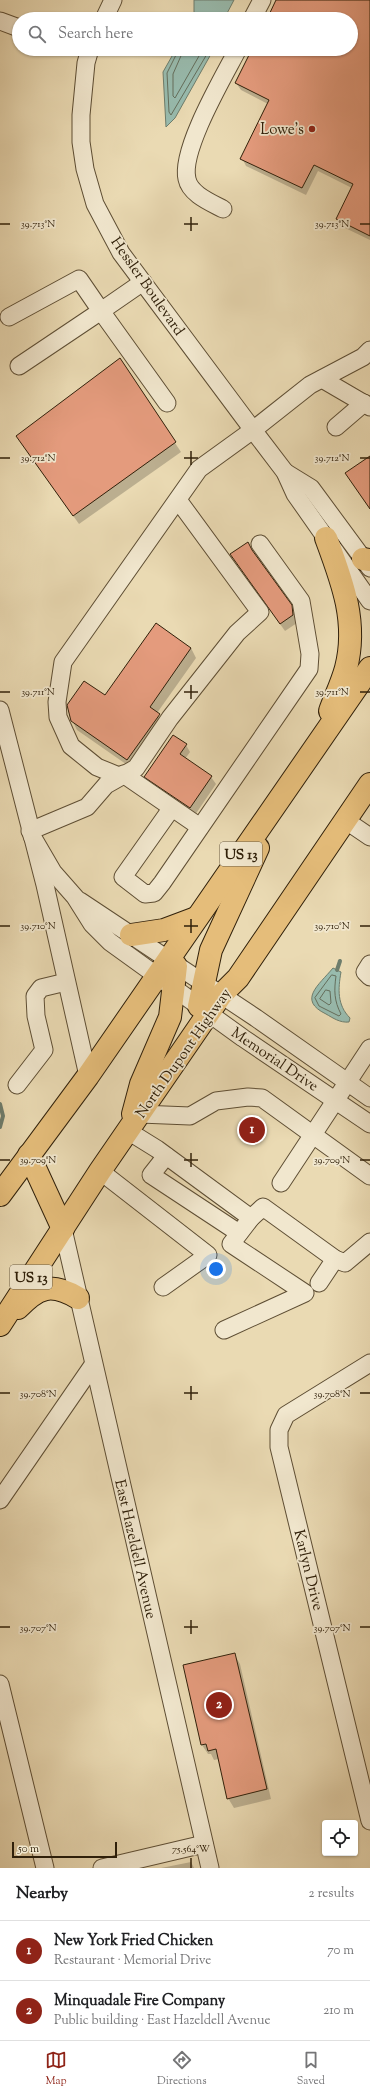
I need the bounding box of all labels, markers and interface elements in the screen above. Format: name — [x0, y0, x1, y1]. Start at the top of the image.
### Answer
search box — [12, 12, 358, 56]
icon: search — [26, 23, 48, 45]
text: Search here — [58, 24, 133, 45]
place label: Lowe's — [260, 120, 304, 141]
marker: Lowe's — [307, 124, 317, 134]
text: 39.713°N — [21, 217, 55, 232]
text: 39.713°N — [315, 217, 349, 232]
street label: Hessler Boulevard — [105, 233, 189, 341]
text: 39.712°N — [21, 451, 55, 466]
text: 39.712°N — [315, 451, 349, 466]
text: 39.711°N — [21, 685, 55, 700]
text: 39.711°N — [315, 685, 349, 700]
road number: US 13 — [220, 842, 262, 866]
text: 39.710°N — [20, 919, 56, 934]
text: 39.710°N — [314, 919, 350, 934]
street label: North Dupont Highway — [131, 984, 237, 1123]
street label: Memorial Drive — [226, 1023, 322, 1097]
pin: 1 — [239, 1115, 265, 1145]
text: 39.709°N — [20, 1153, 56, 1168]
text: 39.709°N — [314, 1153, 350, 1168]
your location — [206, 1259, 226, 1279]
road number: US 13 — [10, 1265, 52, 1289]
text: 39.708°N — [19, 1387, 57, 1402]
text: 39.708°N — [313, 1387, 351, 1402]
street label: East Hazeldell Avenue — [108, 1478, 161, 1621]
street label: Karlyn Drive — [287, 1528, 328, 1613]
text: 39.707°N — [19, 1621, 57, 1636]
text: 39.707°N — [313, 1621, 351, 1636]
pin: 2 — [206, 1690, 232, 1720]
map controls — [322, 1820, 358, 1856]
button: locate — [322, 1820, 358, 1856]
scale bar — [12, 1840, 117, 1859]
text: 50 m — [18, 1841, 39, 1857]
text: 75.564°W — [172, 1842, 210, 1857]
text: Nearby — [16, 1882, 68, 1906]
text: 2 results — [309, 1885, 354, 1903]
text: New York Fried Chicken — [54, 1931, 213, 1952]
text: 1 — [27, 1942, 31, 1960]
text: 70 m — [327, 1942, 354, 1960]
text: Restaurant · Memorial Drive — [54, 1952, 211, 1970]
text: Minquadale Fire Company — [54, 1991, 225, 2012]
text: 2 — [26, 2002, 32, 2020]
text: 210 m — [323, 2002, 354, 2020]
text: Public building · East Hazeldell Avenue — [54, 2012, 271, 2030]
tab: Map — [45, 2049, 67, 2089]
tab: Directions — [157, 2049, 207, 2089]
tab: Saved — [297, 2049, 325, 2089]

